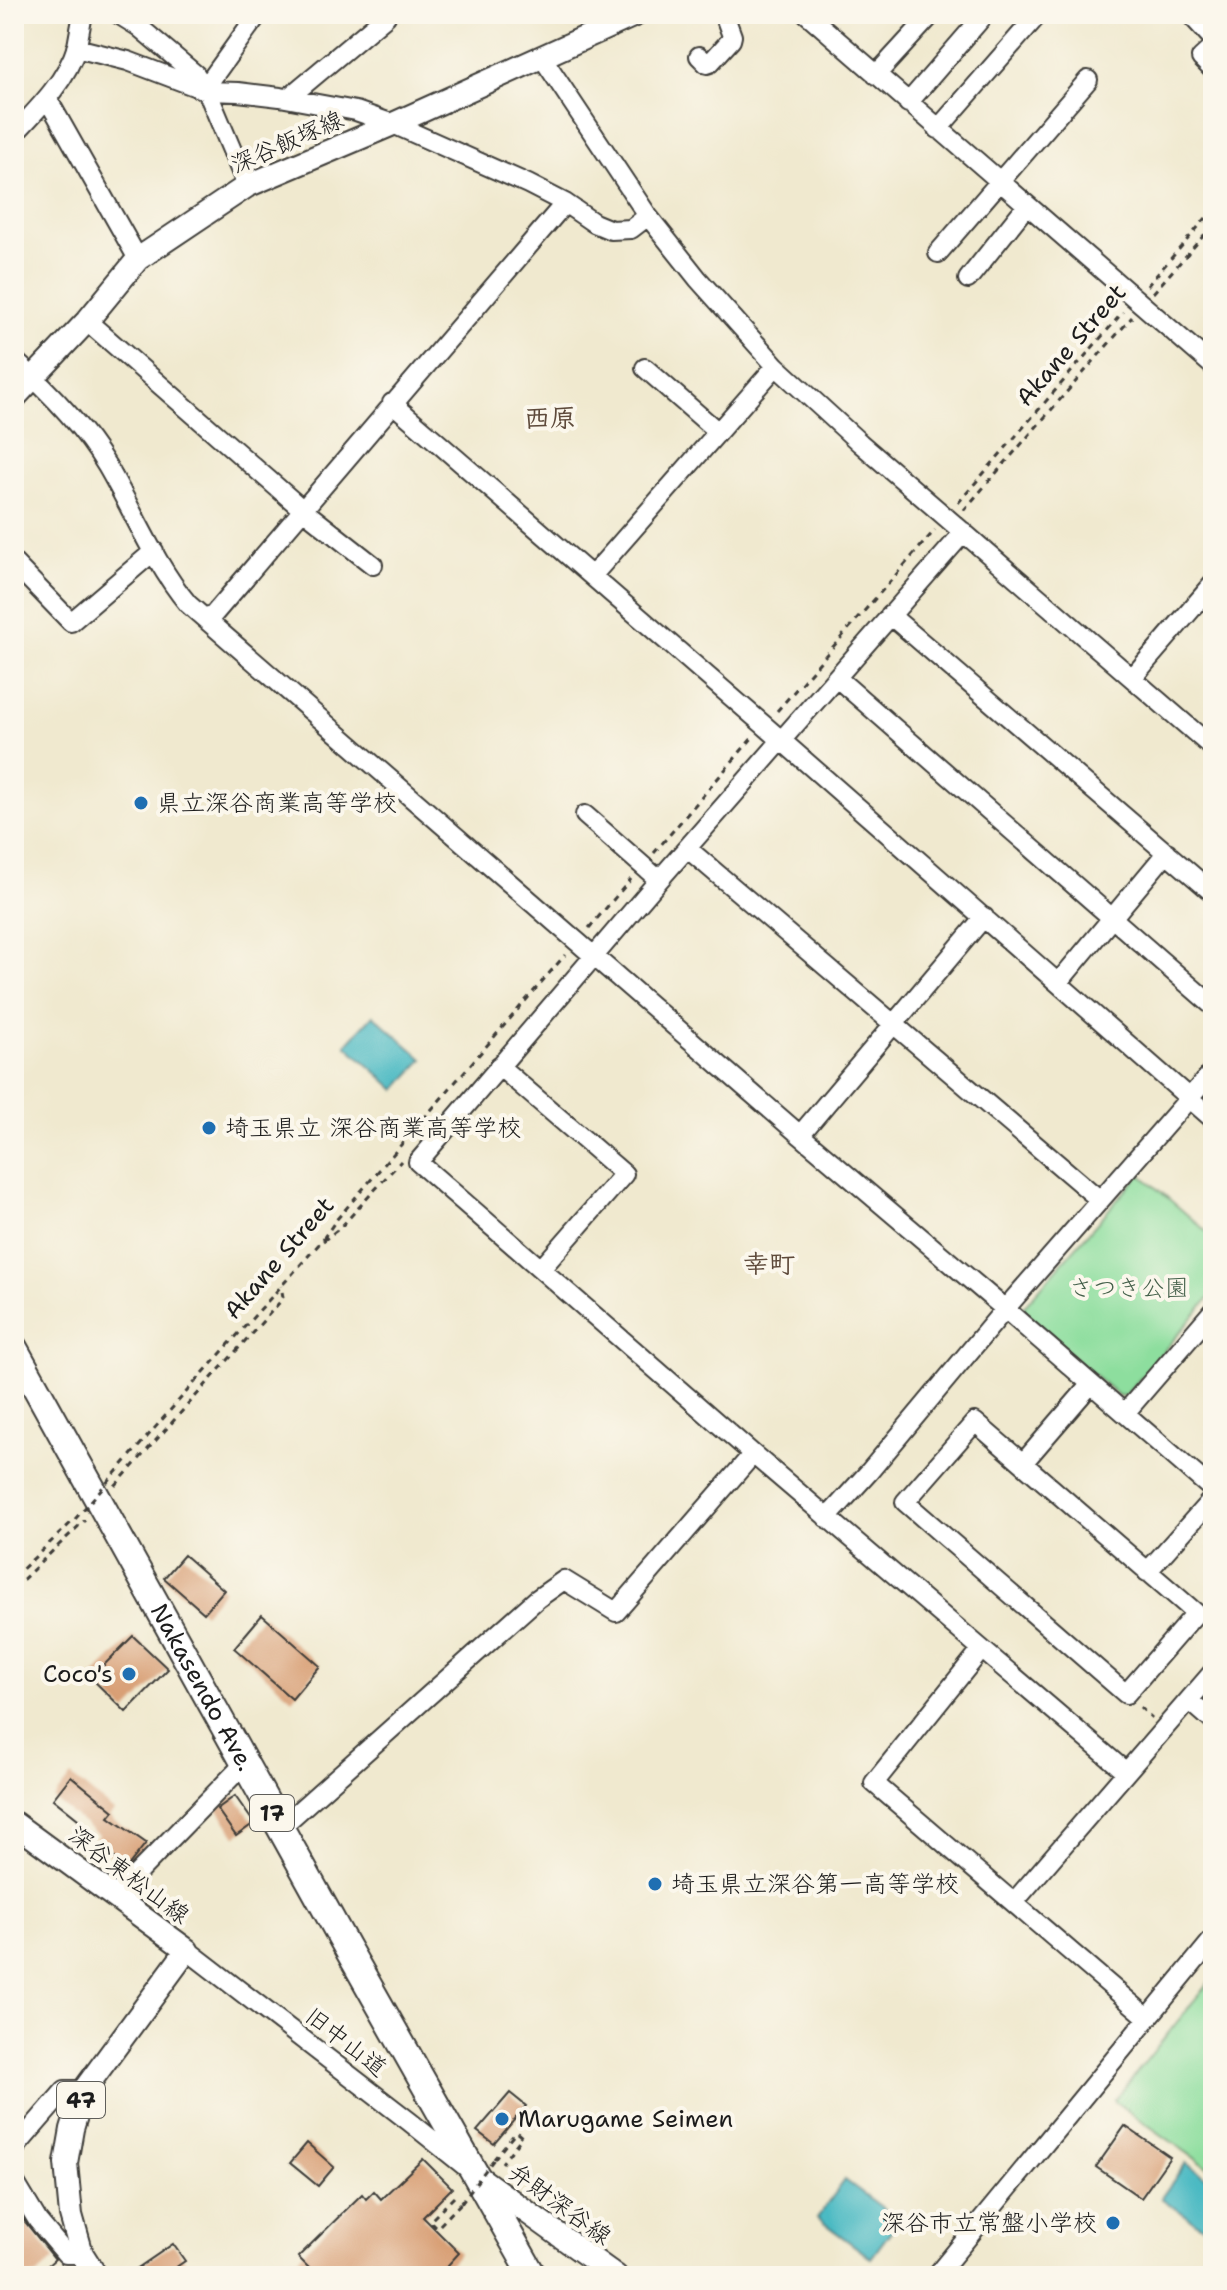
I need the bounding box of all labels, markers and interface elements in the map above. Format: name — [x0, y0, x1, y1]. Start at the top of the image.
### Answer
street label: 深谷飯塚線 — [226, 103, 348, 181]
street label: Akane Street — [1009, 277, 1133, 413]
district label: 西原 — [524, 400, 576, 435]
place label: 県立深谷商業高等学校 — [157, 787, 397, 819]
marker: 県立深谷商業高等学校 — [132, 794, 150, 812]
place label: 埼玉県立 深谷商業高等学校 — [225, 1112, 521, 1144]
marker: 埼玉県立 深谷商業高等学校 — [200, 1119, 218, 1137]
street label: Akane Street — [217, 1190, 341, 1326]
district label: 幸町 — [743, 1246, 795, 1281]
park label: さつき公園 — [1069, 1272, 1189, 1304]
street label: Nakasendo Ave. — [143, 1598, 262, 1777]
place label: Coco's — [43, 1658, 113, 1690]
marker: Coco's — [120, 1665, 138, 1683]
road number: 17 — [250, 1795, 294, 1831]
street label: 深谷東松山線 — [62, 1819, 196, 1931]
place label: 埼玉県立深谷第一高等学校 — [671, 1868, 959, 1900]
marker: 埼玉県立深谷第一高等学校 — [646, 1875, 664, 1893]
street label: 旧中山道 — [298, 2000, 394, 2084]
road number: 47 — [57, 2082, 105, 2118]
place label: Marugame Seimen — [518, 2103, 733, 2135]
marker: Marugame Seimen — [493, 2110, 511, 2128]
street label: 弁財深谷線 — [502, 2156, 618, 2252]
place label: 深谷市立常盤小学校 — [881, 2207, 1097, 2239]
marker: 深谷市立常盤小学校 — [1104, 2214, 1122, 2232]

